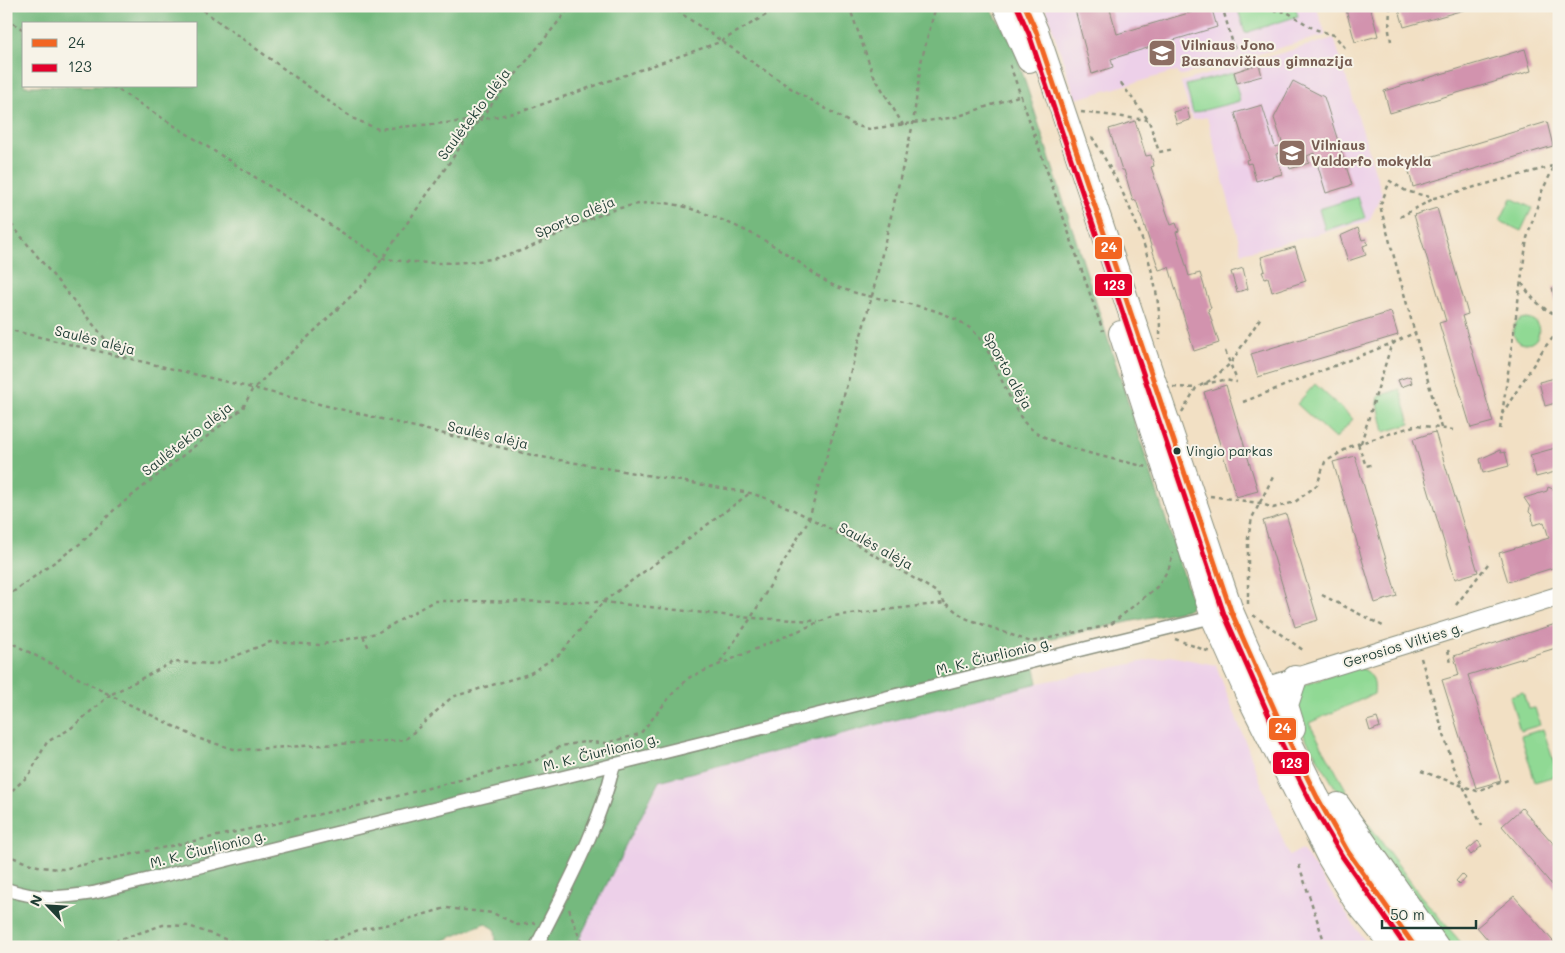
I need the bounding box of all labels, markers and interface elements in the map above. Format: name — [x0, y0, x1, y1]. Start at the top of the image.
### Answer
legend — [22, 22, 198, 88]
text: 24 — [68, 32, 85, 52]
place label: Vilniaus Jono Basanavičiaus gimnazija — [1181, 35, 1353, 70]
school or university icon: Vilniaus Jono Basanavičiaus gimnazija — [1147, 38, 1177, 68]
text: 123 — [68, 56, 92, 76]
street label: Saulėtekio alėja — [433, 64, 514, 163]
place label: Vilniaus Valdorfo mokykla — [1311, 135, 1432, 170]
school or university icon: Vilniaus Valdorfo mokykla — [1277, 138, 1307, 168]
street label: Sporto alėja — [532, 191, 618, 242]
line badge: 24 — [1094, 236, 1123, 260]
text: 24 — [1101, 237, 1117, 256]
line badge: 123 — [1094, 273, 1133, 297]
text: 123 — [1103, 275, 1125, 294]
street label: Saulės alėja — [53, 320, 137, 359]
street label: Sporto alėja — [979, 329, 1037, 413]
street label: Saulėtekio alėja — [137, 397, 236, 480]
street label: Saulės alėja — [446, 416, 530, 453]
place label: Vingio parkas — [1186, 442, 1273, 459]
marker: Vingio parkas — [1172, 446, 1182, 456]
street label: Saulės alėja — [836, 517, 917, 574]
street label: Gerosios Vilties g. — [1341, 617, 1465, 672]
street label: M. K. Čiurlionio g. — [934, 632, 1054, 679]
line badge: 24 — [1268, 717, 1297, 741]
text: 24 — [1275, 718, 1291, 737]
street label: M. K. Čiurlionio g. — [541, 728, 661, 775]
line badge: 123 — [1272, 751, 1310, 775]
text: 123 — [1280, 753, 1302, 772]
street label: M. K. Čiurlionio g. — [148, 825, 268, 872]
north arrow — [22, 880, 72, 930]
text: N — [25, 891, 47, 909]
scale bar — [1382, 898, 1476, 930]
text: 50 m — [1390, 904, 1425, 924]

